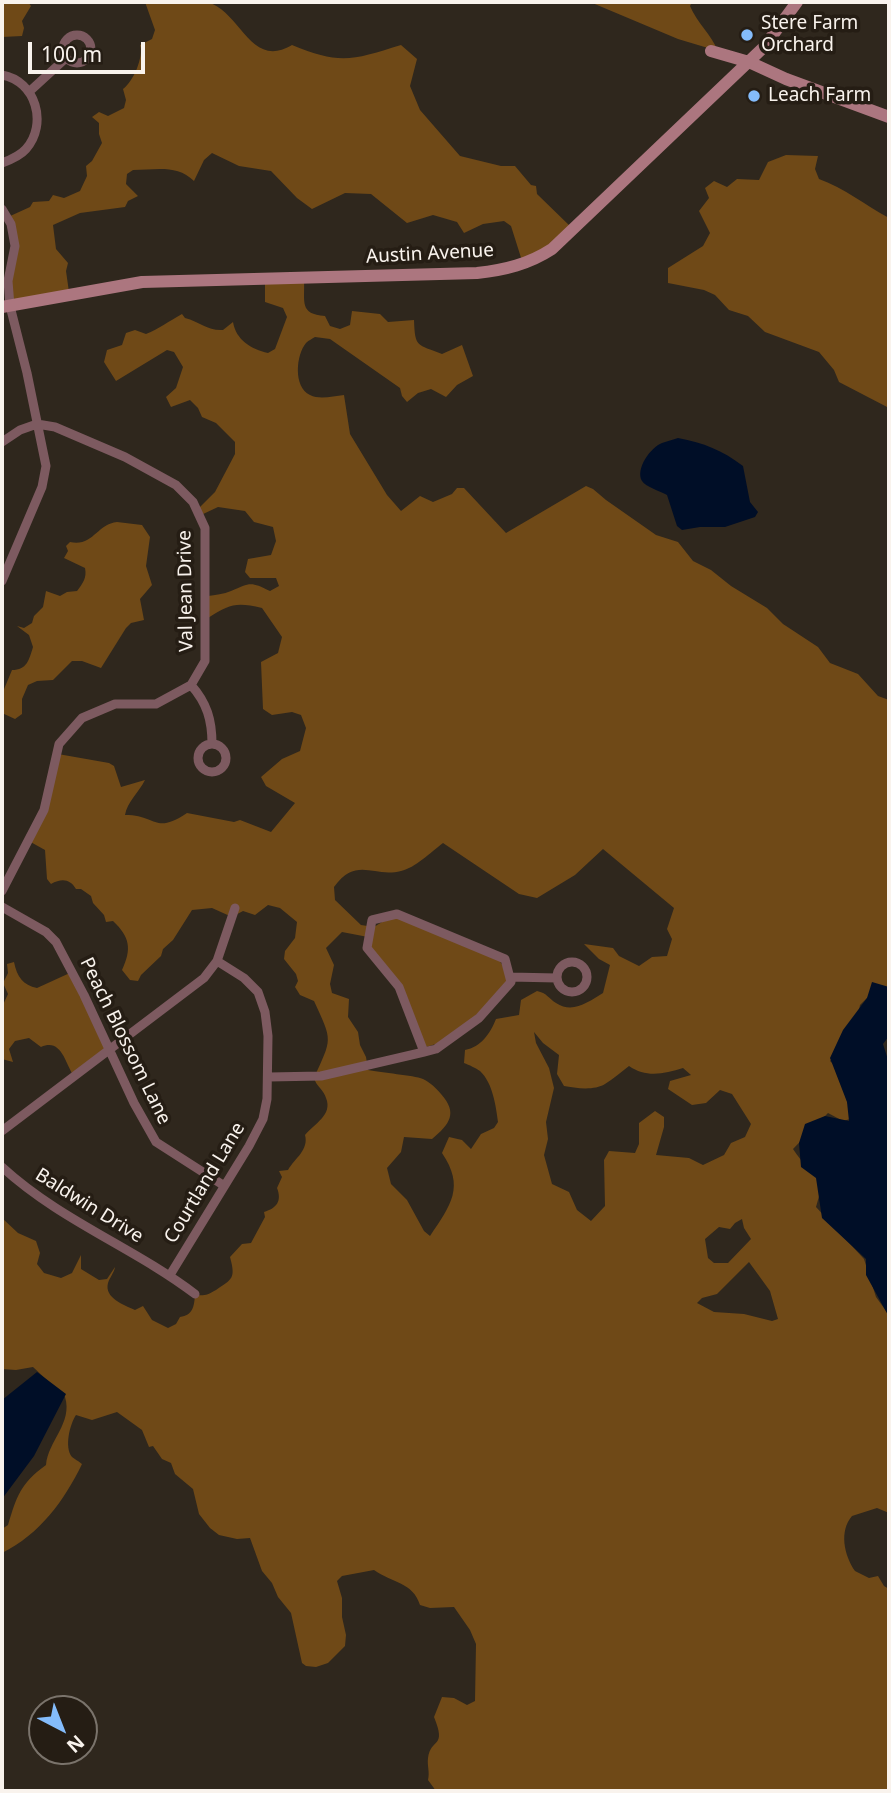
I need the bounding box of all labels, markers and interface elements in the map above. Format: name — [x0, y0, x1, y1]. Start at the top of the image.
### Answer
place label: Stere Farm Orchard — [761, 13, 858, 57]
marker: Stere Farm Orchard — [739, 27, 755, 43]
scale bar — [32, 28, 149, 72]
text: 100 m — [41, 40, 102, 68]
place label: Leach Farm — [768, 85, 871, 107]
marker: Leach Farm — [746, 88, 762, 104]
street label: Austin Avenue — [365, 239, 495, 269]
street label: Val Jean Drive — [174, 530, 198, 652]
street label: Peach Blossom Lane — [75, 954, 175, 1128]
street label: Courtland Lane — [160, 1118, 250, 1248]
street label: Baldwin Drive — [31, 1164, 147, 1248]
north arrow — [28, 1695, 98, 1765]
text: N — [61, 1729, 90, 1759]

